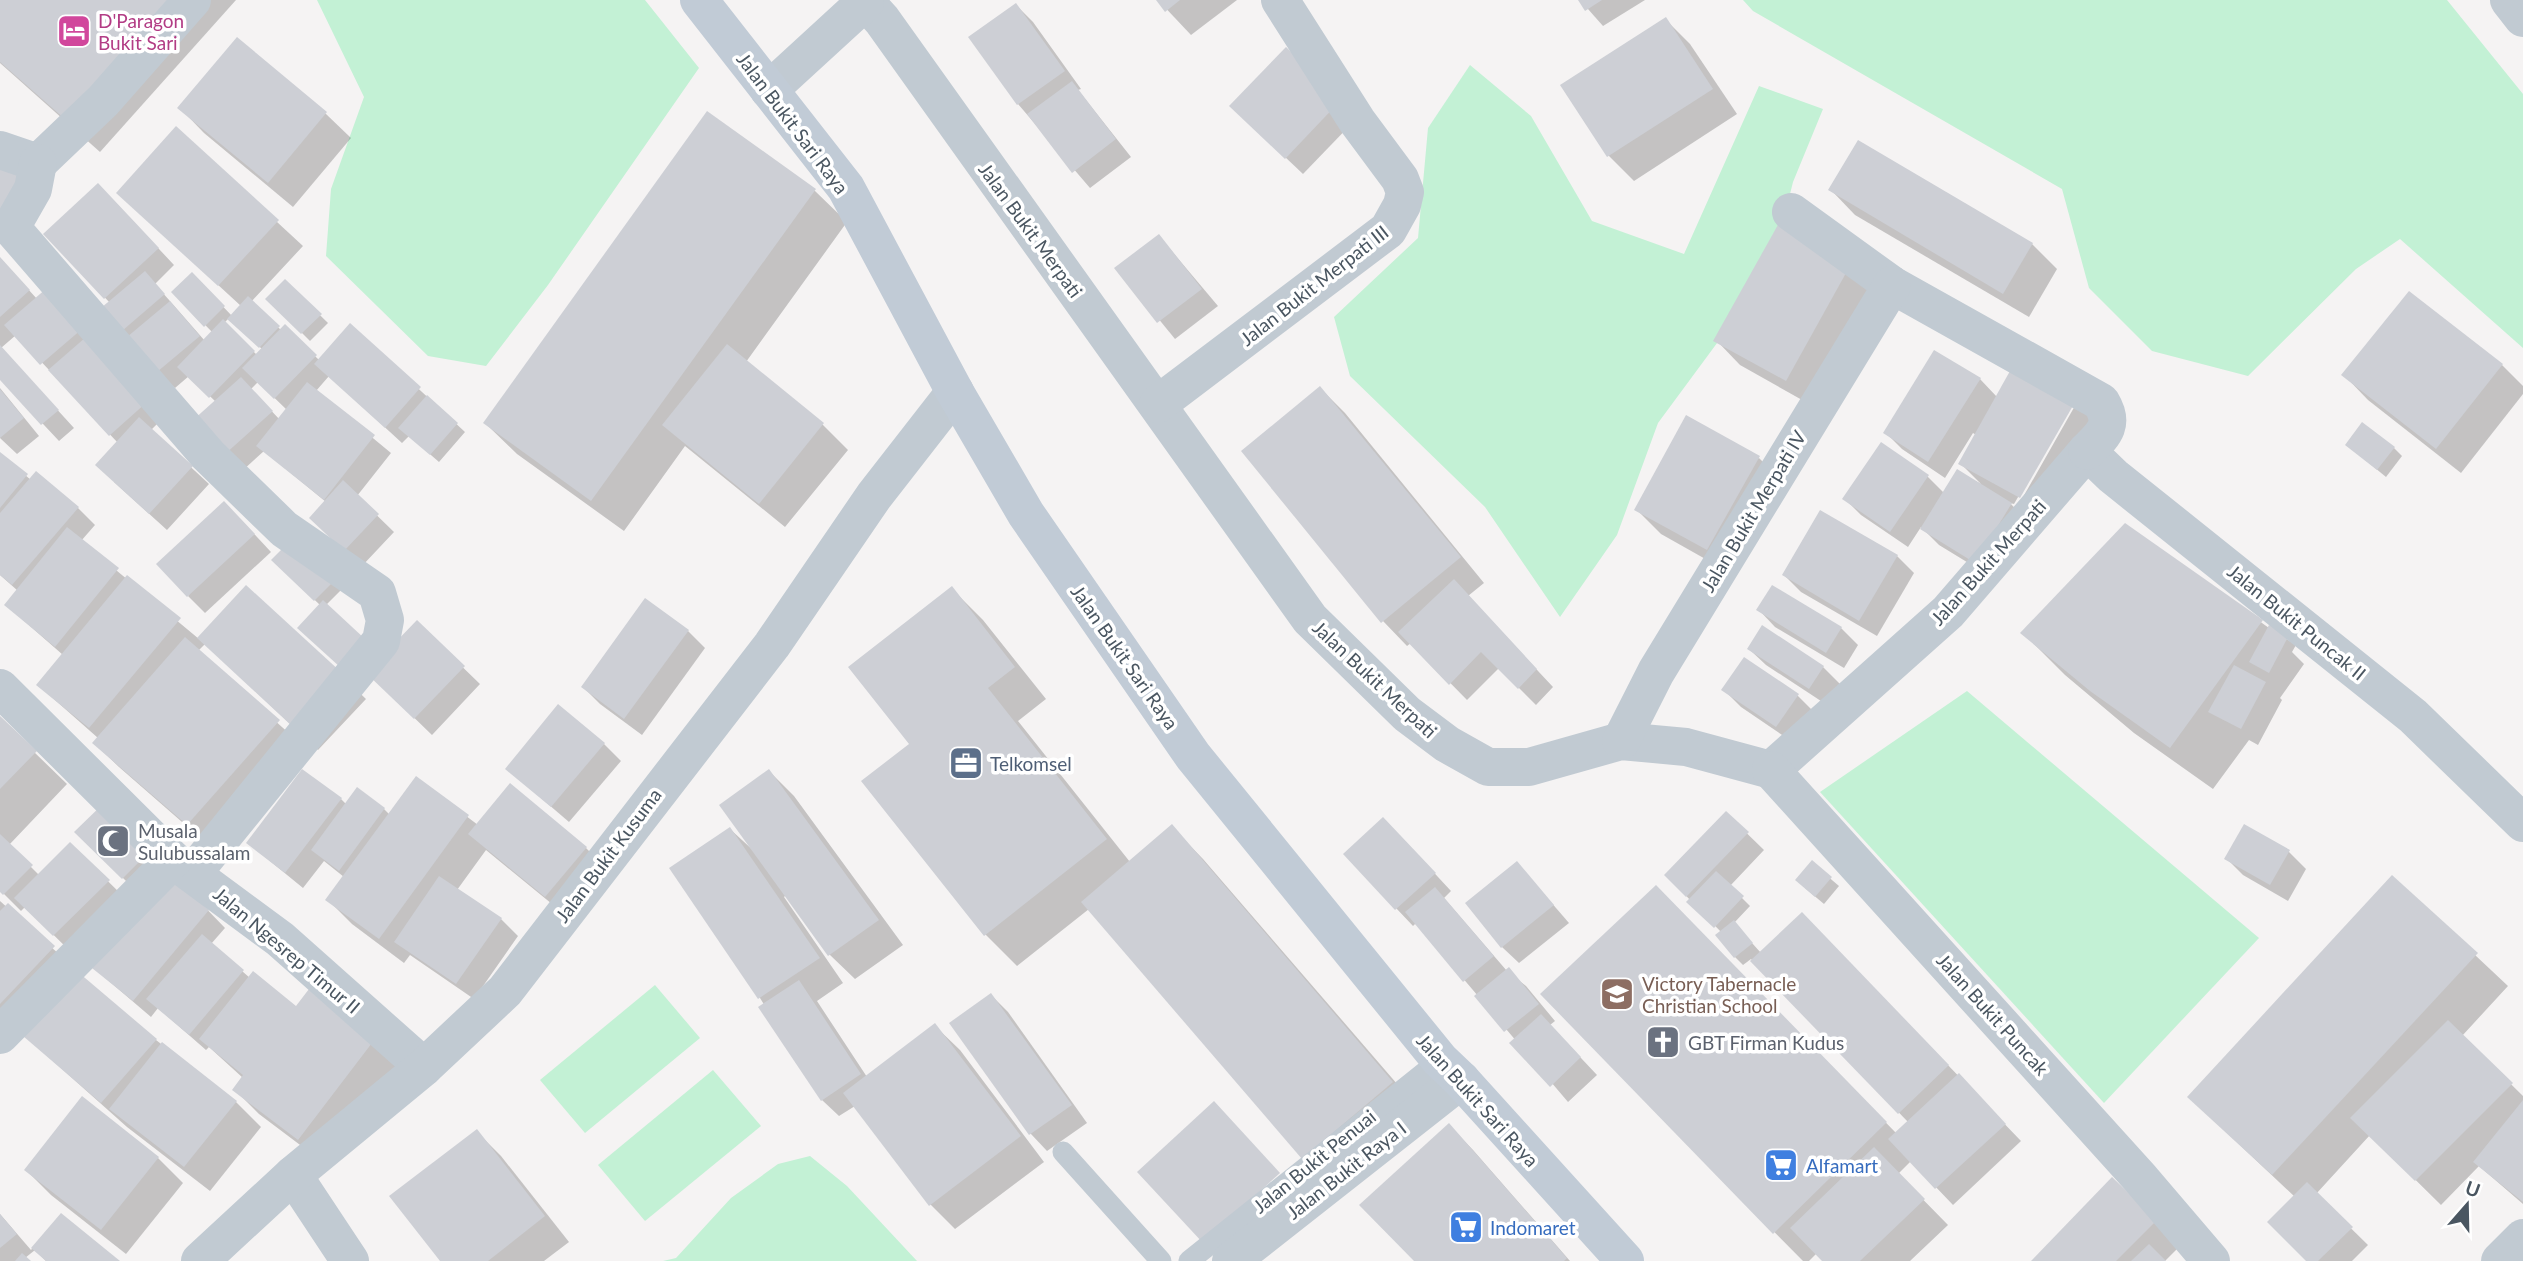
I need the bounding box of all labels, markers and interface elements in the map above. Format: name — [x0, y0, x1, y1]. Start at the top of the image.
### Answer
place label: D'Paragon Bukit Sari — [98, 9, 184, 54]
hotel icon: D'Paragon Bukit Sari — [55, 12, 93, 50]
street label: Jalan Bukit Sari Raya — [732, 48, 854, 198]
street label: Jalan Bukit Merpati — [974, 158, 1088, 302]
street label: Jalan Bukit Merpati III — [1235, 220, 1393, 350]
street label: Jalan Bukit Merpati IV — [1696, 426, 1810, 596]
street label: Jalan Bukit Merpati — [1926, 494, 2050, 630]
street label: Jalan Bukit Puncak II — [2223, 559, 2371, 685]
street label: Jalan Bukit Sari Raya — [1067, 580, 1183, 734]
street label: Jalan Bukit Merpati — [1308, 616, 1442, 742]
office icon: Telkomsel — [947, 744, 985, 782]
place label: Telkomsel — [990, 752, 1072, 775]
street label: Jalan Bukit Kusuma — [550, 784, 666, 926]
place label: Musala Sulubussalam — [138, 819, 250, 864]
mosque icon: Musala Sulubussalam — [94, 822, 132, 860]
street label: Jalan Ngesrep Timur II — [209, 882, 365, 1018]
street label: Jalan Bukit Puncak — [1932, 948, 2054, 1080]
place label: Victory Tabernacle Christian School — [1642, 972, 1796, 1017]
school or university icon: Victory Tabernacle Christian School — [1598, 975, 1636, 1013]
church icon: GBT Firman Kudus — [1644, 1023, 1682, 1061]
street label: Jalan Bukit Sari Raya — [1412, 1029, 1544, 1171]
place label: GBT Firman Kudus — [1688, 1031, 1844, 1054]
street label: Jalan Bukit Penuai — [1248, 1104, 1380, 1218]
street label: Jalan Bukit Raya I — [1282, 1116, 1410, 1224]
supermarket icon: Alfamart — [1762, 1146, 1800, 1184]
place label: Alfamart — [1806, 1154, 1878, 1177]
north arrow — [2432, 1170, 2502, 1240]
text: U — [2462, 1175, 2484, 1202]
supermarket icon: Indomaret — [1447, 1208, 1485, 1246]
place label: Indomaret — [1490, 1216, 1576, 1239]

